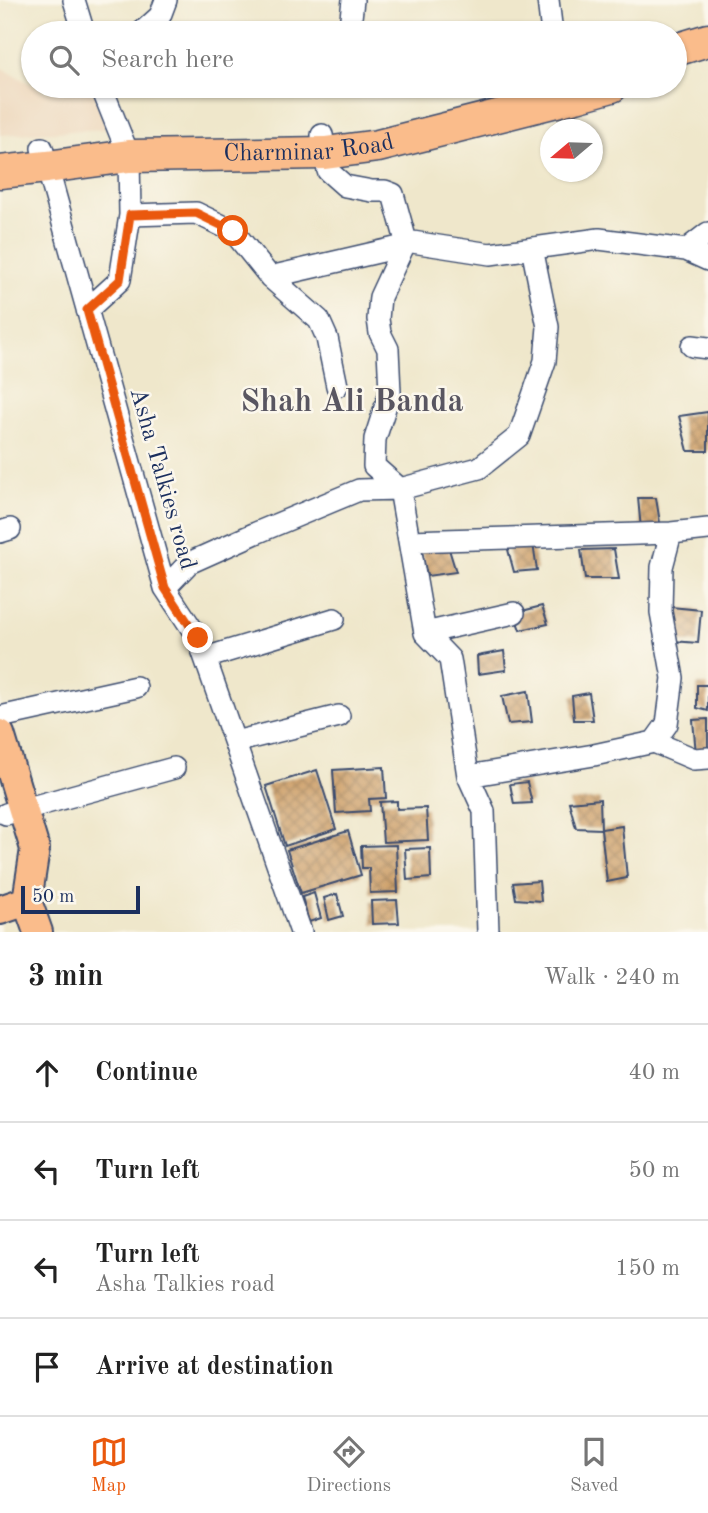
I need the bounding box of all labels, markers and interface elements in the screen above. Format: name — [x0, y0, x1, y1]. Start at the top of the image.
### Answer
search box — [21, 21, 687, 98]
icon: search — [45, 41, 83, 79]
text: Search here — [101, 47, 234, 73]
north arrow — [540, 119, 603, 182]
street label: Charminar Road — [223, 130, 397, 167]
route start — [217, 215, 248, 246]
street label: Asha Talkies road — [125, 385, 199, 573]
district label: Shah Ali Banda — [240, 387, 464, 419]
route end — [182, 622, 213, 653]
scale bar — [21, 883, 140, 915]
text: 50 m — [32, 888, 74, 907]
text: 3 min — [28, 962, 103, 992]
text: Walk · 240 m — [544, 966, 680, 989]
icon: ahead — [28, 1054, 66, 1092]
text: Continue — [95, 1060, 198, 1086]
text: 40 m — [629, 1061, 680, 1084]
icon: left — [28, 1152, 66, 1190]
text: Turn left — [95, 1158, 200, 1184]
text: 50 m — [629, 1159, 680, 1182]
text: Turn left — [95, 1242, 200, 1268]
icon: left — [28, 1250, 66, 1288]
text: 150 m — [615, 1257, 680, 1280]
text: Asha Talkies road — [95, 1273, 275, 1296]
icon: arrive — [28, 1348, 66, 1386]
text: Arrive at destination — [95, 1354, 334, 1380]
tab: Map — [90, 1433, 128, 1498]
tab: Directions — [307, 1433, 391, 1498]
tab: Saved — [570, 1433, 618, 1498]

